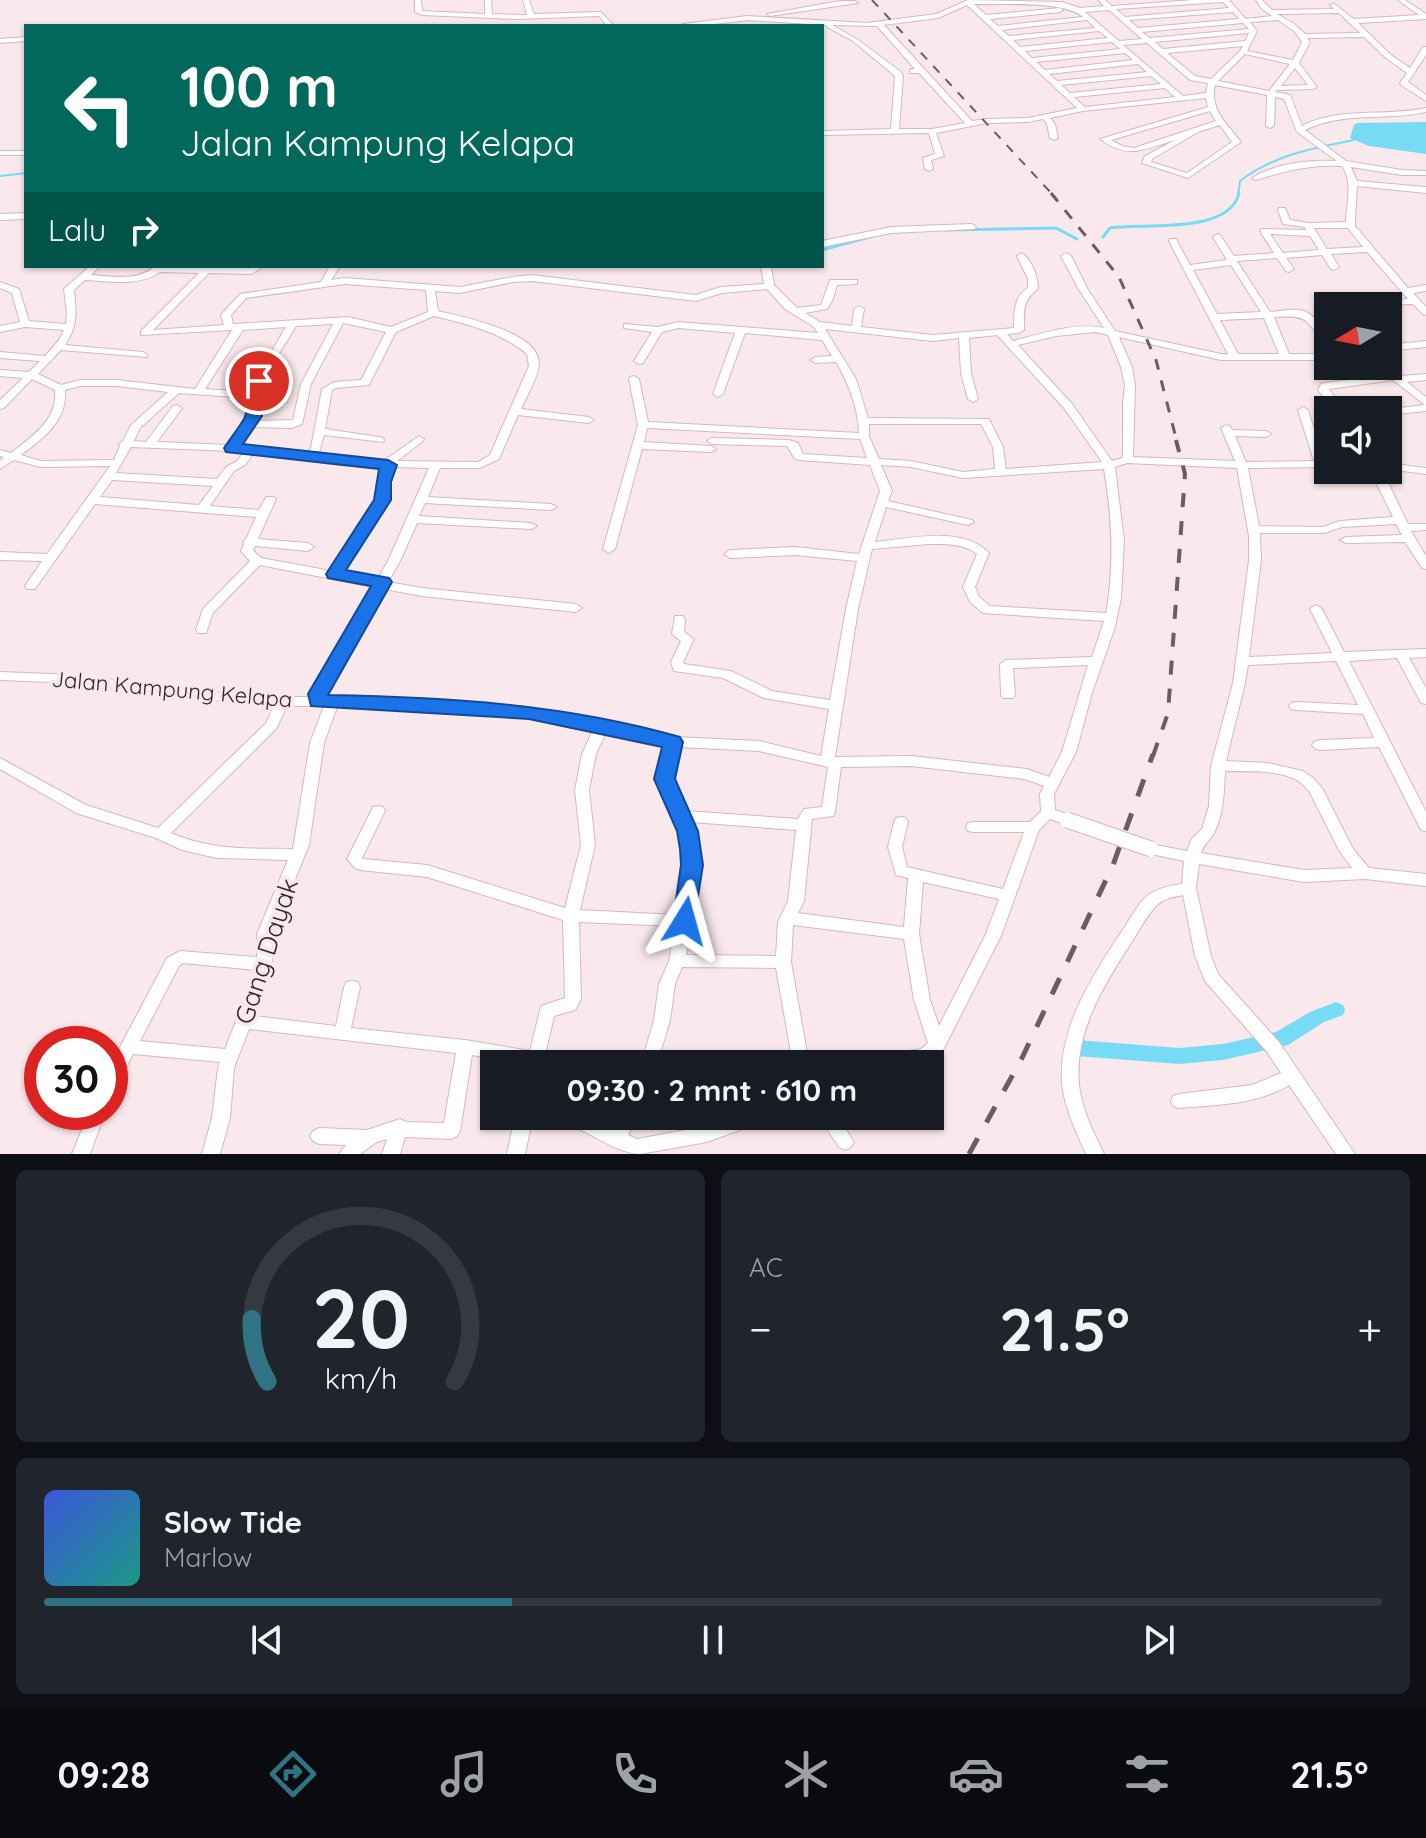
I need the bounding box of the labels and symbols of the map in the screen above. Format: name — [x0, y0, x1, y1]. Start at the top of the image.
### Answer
north arrow — [1314, 292, 1402, 380]
pin — [225, 347, 293, 415]
street label: Jalan Kampung Kelapa — [51, 665, 293, 713]
street label: Gang Dayak — [227, 874, 305, 1028]
position arrow — [643, 879, 727, 963]
speed limit sign: 30 — [24, 1026, 128, 1130]

